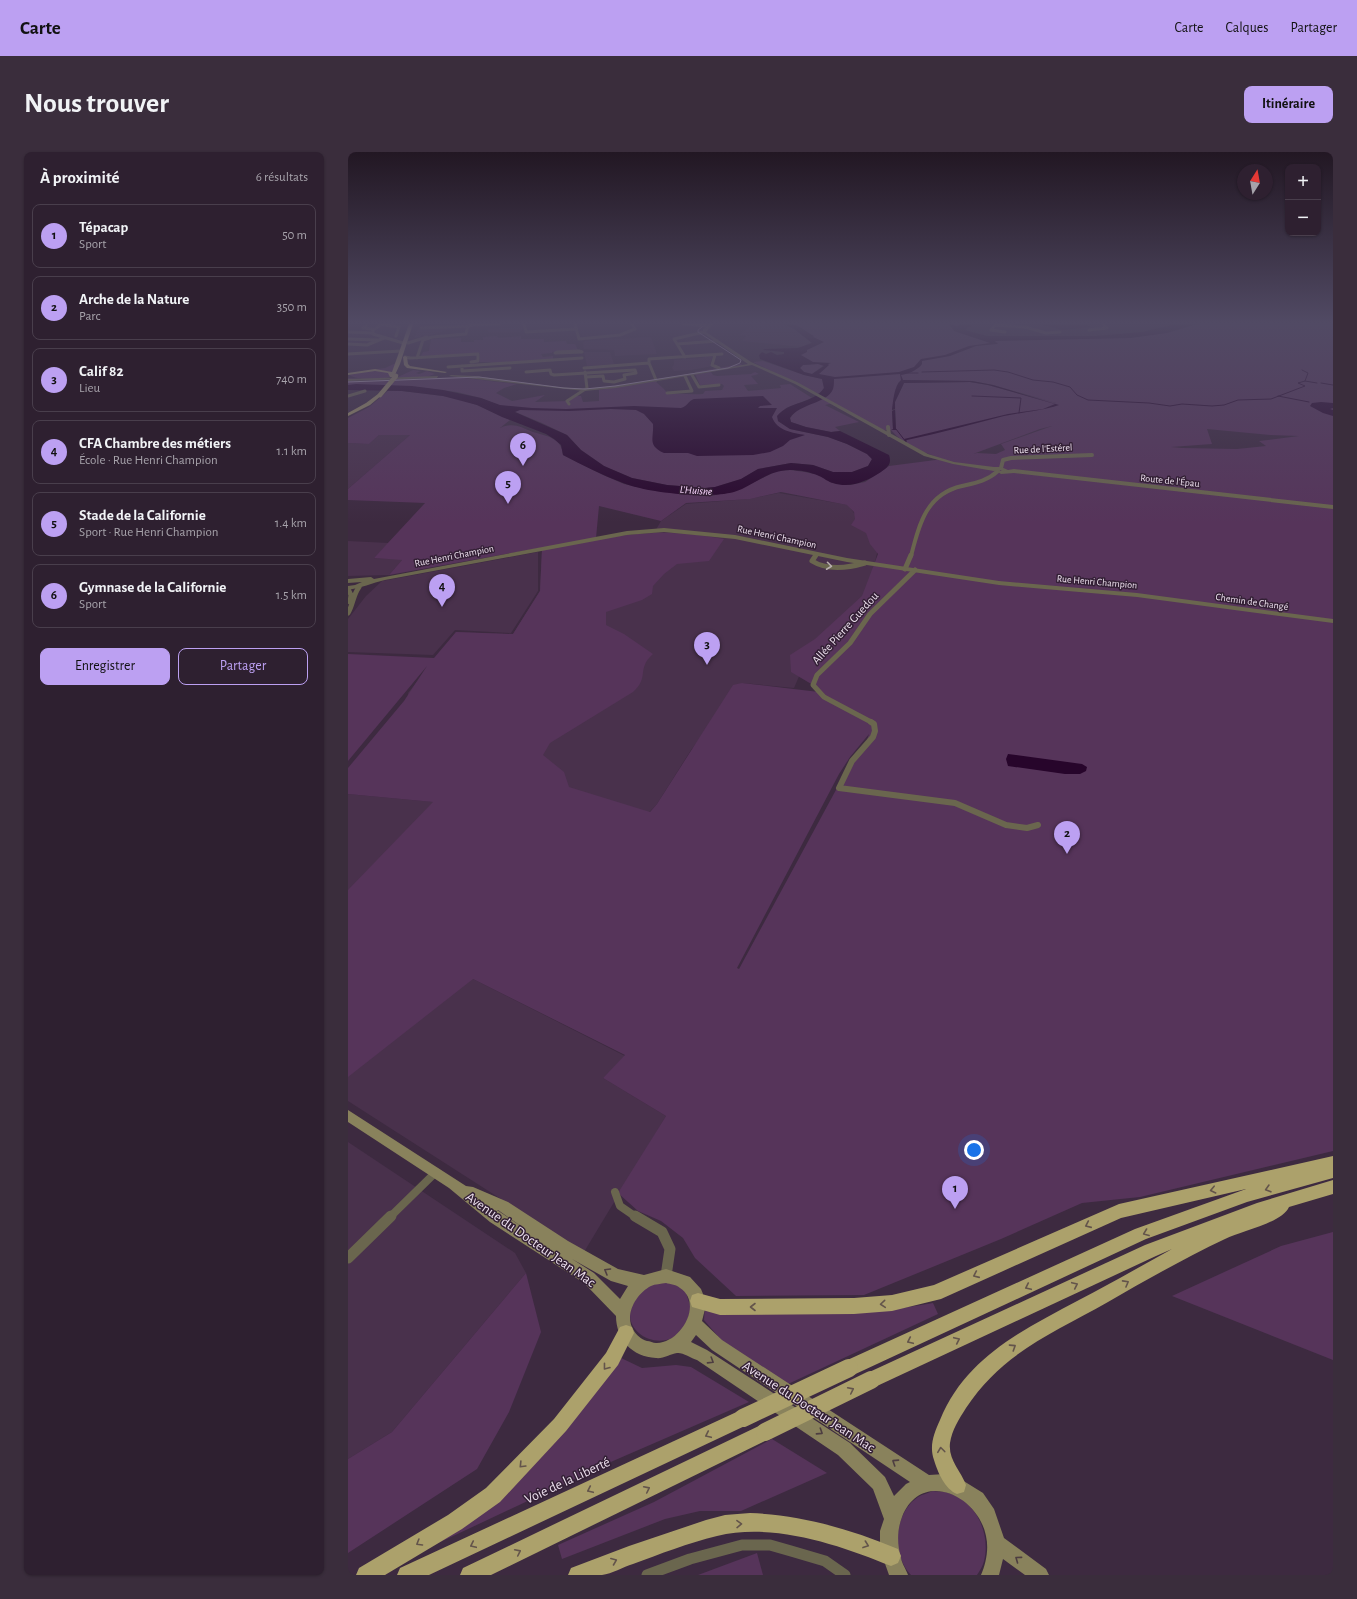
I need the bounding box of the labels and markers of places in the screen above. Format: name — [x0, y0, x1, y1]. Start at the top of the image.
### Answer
pin: 6 — [510, 433, 536, 466]
pin: 5 — [495, 471, 521, 504]
pin: 4 — [429, 574, 455, 607]
pin: 3 — [694, 632, 720, 665]
pin: 2 — [1054, 821, 1080, 854]
pin: 1 — [942, 1176, 968, 1209]

